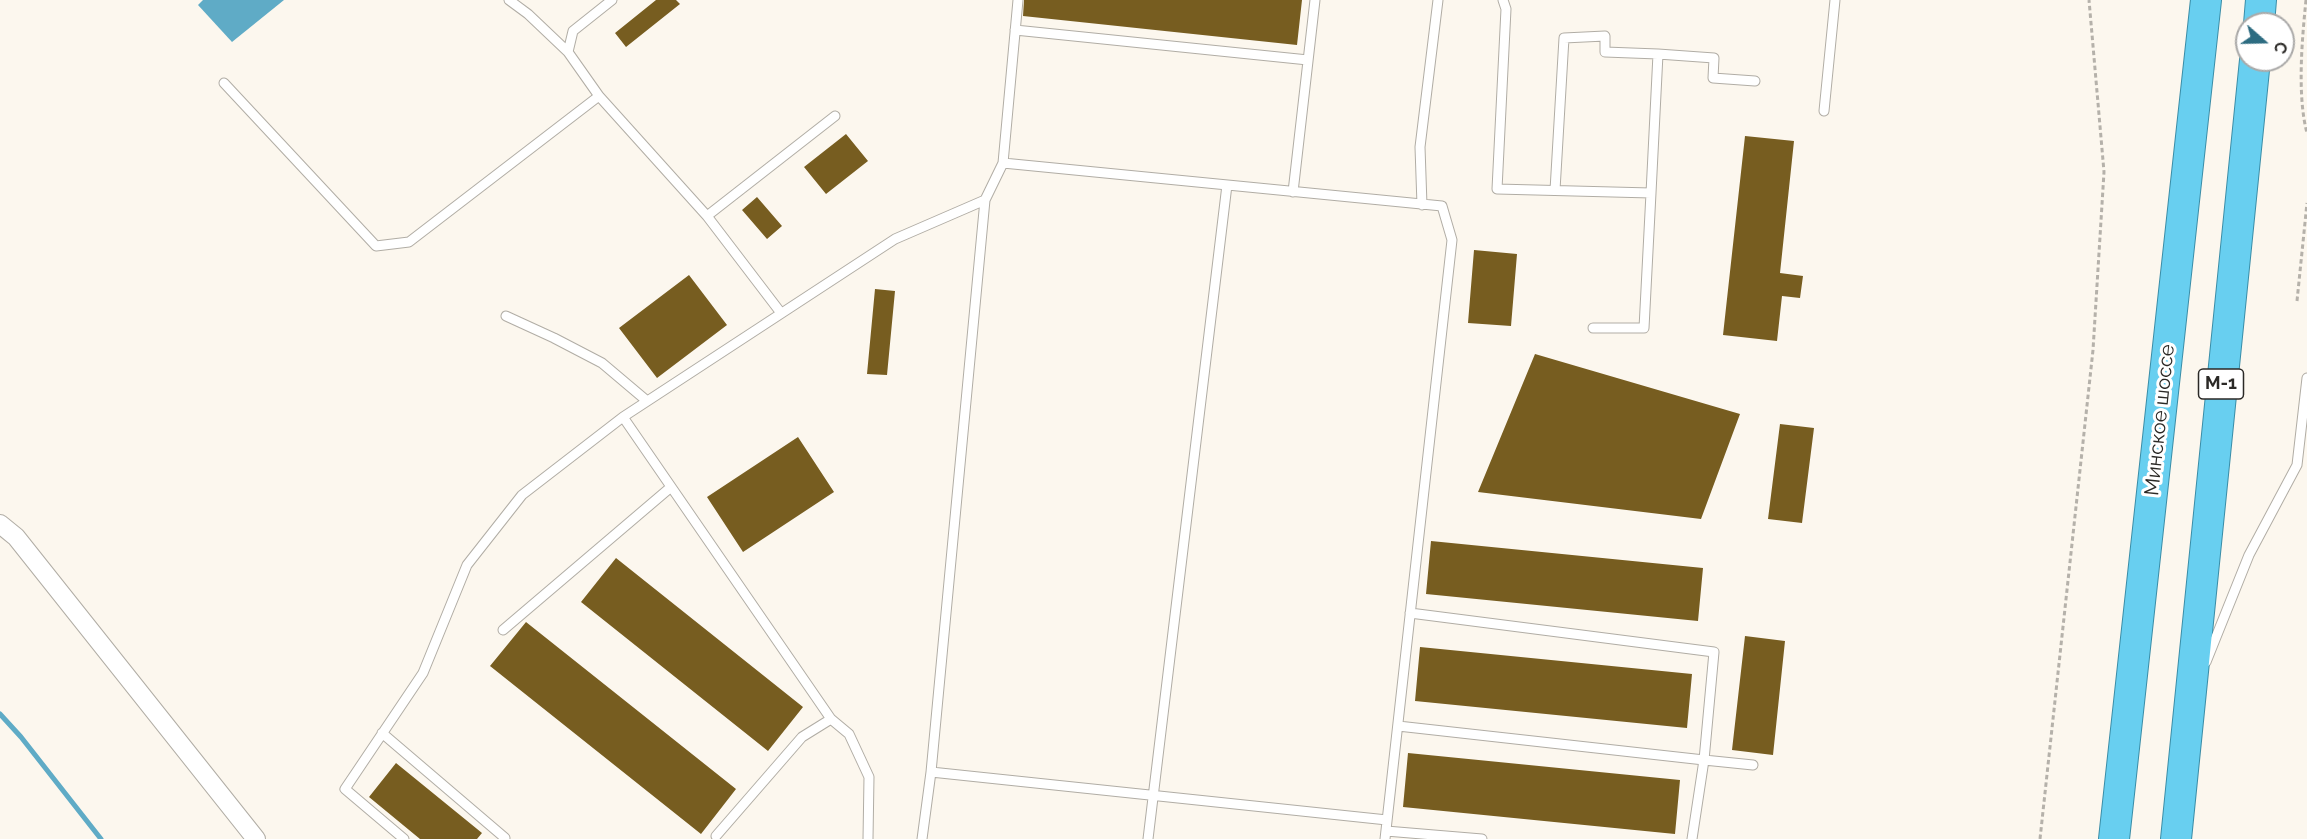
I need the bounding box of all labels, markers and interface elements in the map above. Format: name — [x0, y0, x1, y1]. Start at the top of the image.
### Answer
north arrow — [2235, 12, 2295, 72]
text: С — [2270, 39, 2291, 56]
street label: Минское шоссе — [2140, 343, 2180, 497]
road number: М-1 — [2198, 369, 2244, 399]

